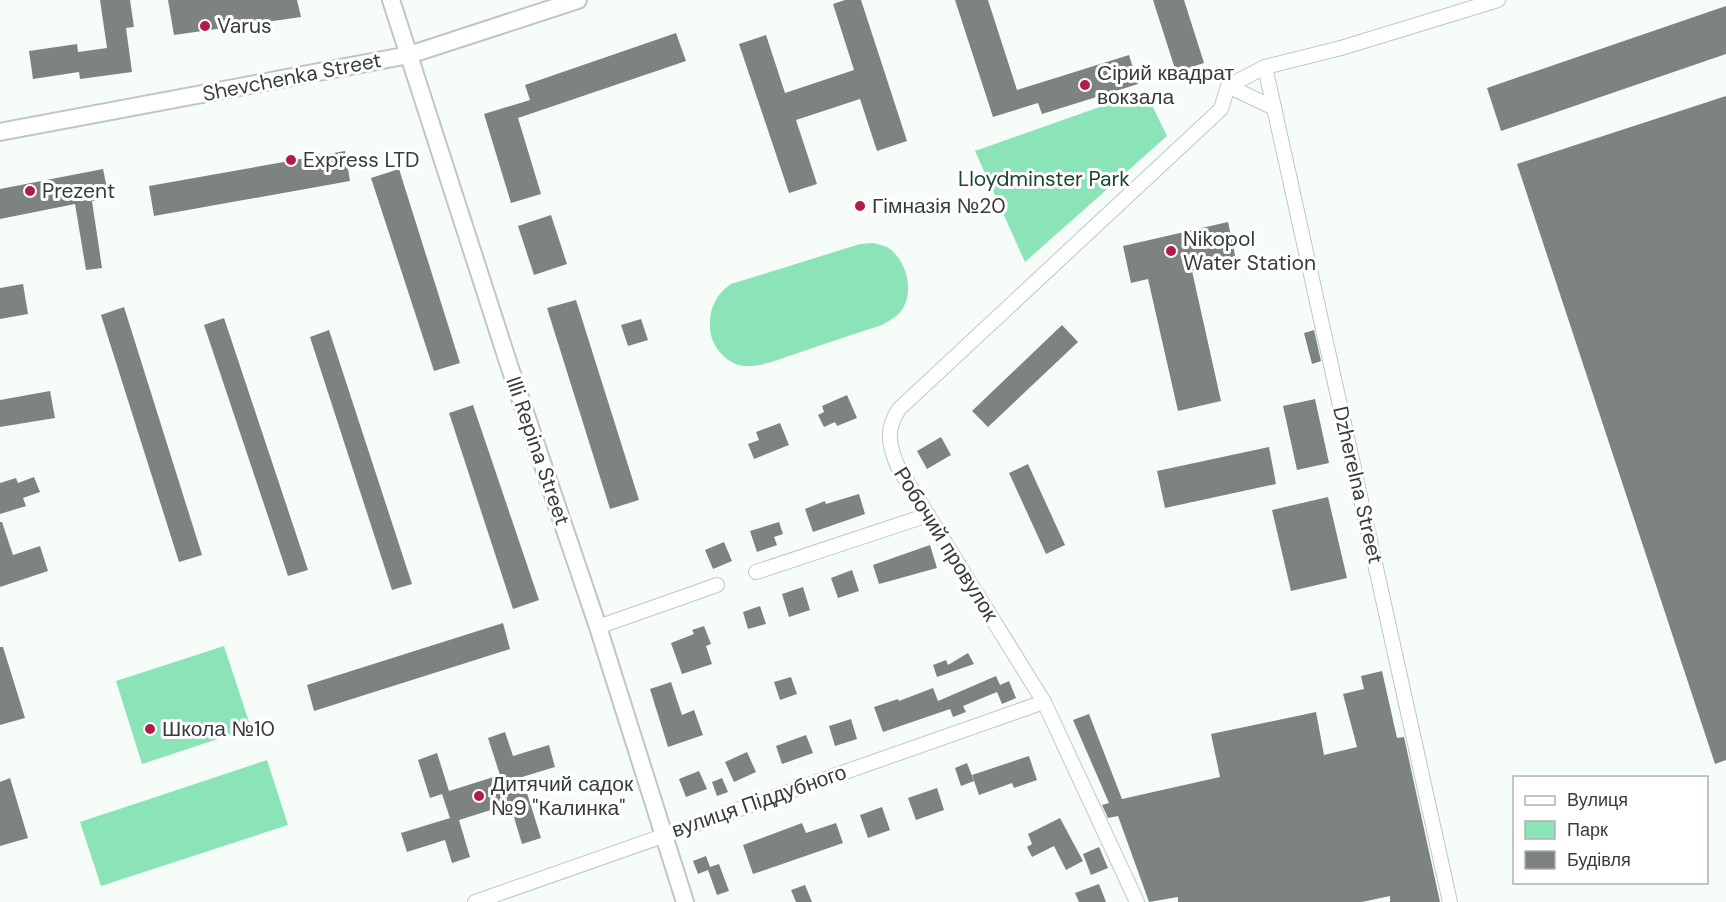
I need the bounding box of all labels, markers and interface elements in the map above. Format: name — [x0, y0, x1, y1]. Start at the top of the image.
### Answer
place label: Varus — [217, 12, 272, 40]
marker: Varus — [198, 19, 212, 33]
street label: Shevchenka Street — [200, 46, 384, 108]
place label: Сірий квадрат вокзала — [1097, 59, 1234, 111]
marker: Сірий квадрат вокзала — [1078, 78, 1092, 92]
place label: Express LTD — [303, 146, 419, 174]
marker: Express LTD — [284, 153, 298, 167]
park label: Lloydminster Park — [958, 165, 1130, 193]
place label: Prezent — [42, 177, 115, 205]
marker: Prezent — [23, 184, 37, 198]
place label: Гімназія №20 — [872, 192, 1006, 220]
marker: Гімназія №20 — [853, 199, 867, 213]
place label: Nikopol Water Station — [1183, 225, 1316, 277]
marker: Nikopol Water Station — [1164, 244, 1178, 258]
street label: Illi Repina Street — [499, 373, 577, 529]
street label: Dzherelna Street — [1326, 404, 1390, 566]
street label: Робочий провулок — [887, 462, 1005, 627]
place label: Школа №10 — [162, 715, 275, 743]
marker: Школа №10 — [143, 722, 157, 736]
street label: вулиця Піддубного — [668, 758, 850, 844]
place label: Дитячий садок №9 "Калинка" — [491, 770, 634, 822]
legend — [1513, 776, 1708, 884]
text: Вулиця — [1567, 788, 1628, 812]
marker: Дитячий садок №9 "Калинка" — [472, 789, 486, 803]
text: Парк — [1567, 818, 1608, 842]
text: Будівля — [1567, 848, 1631, 872]

